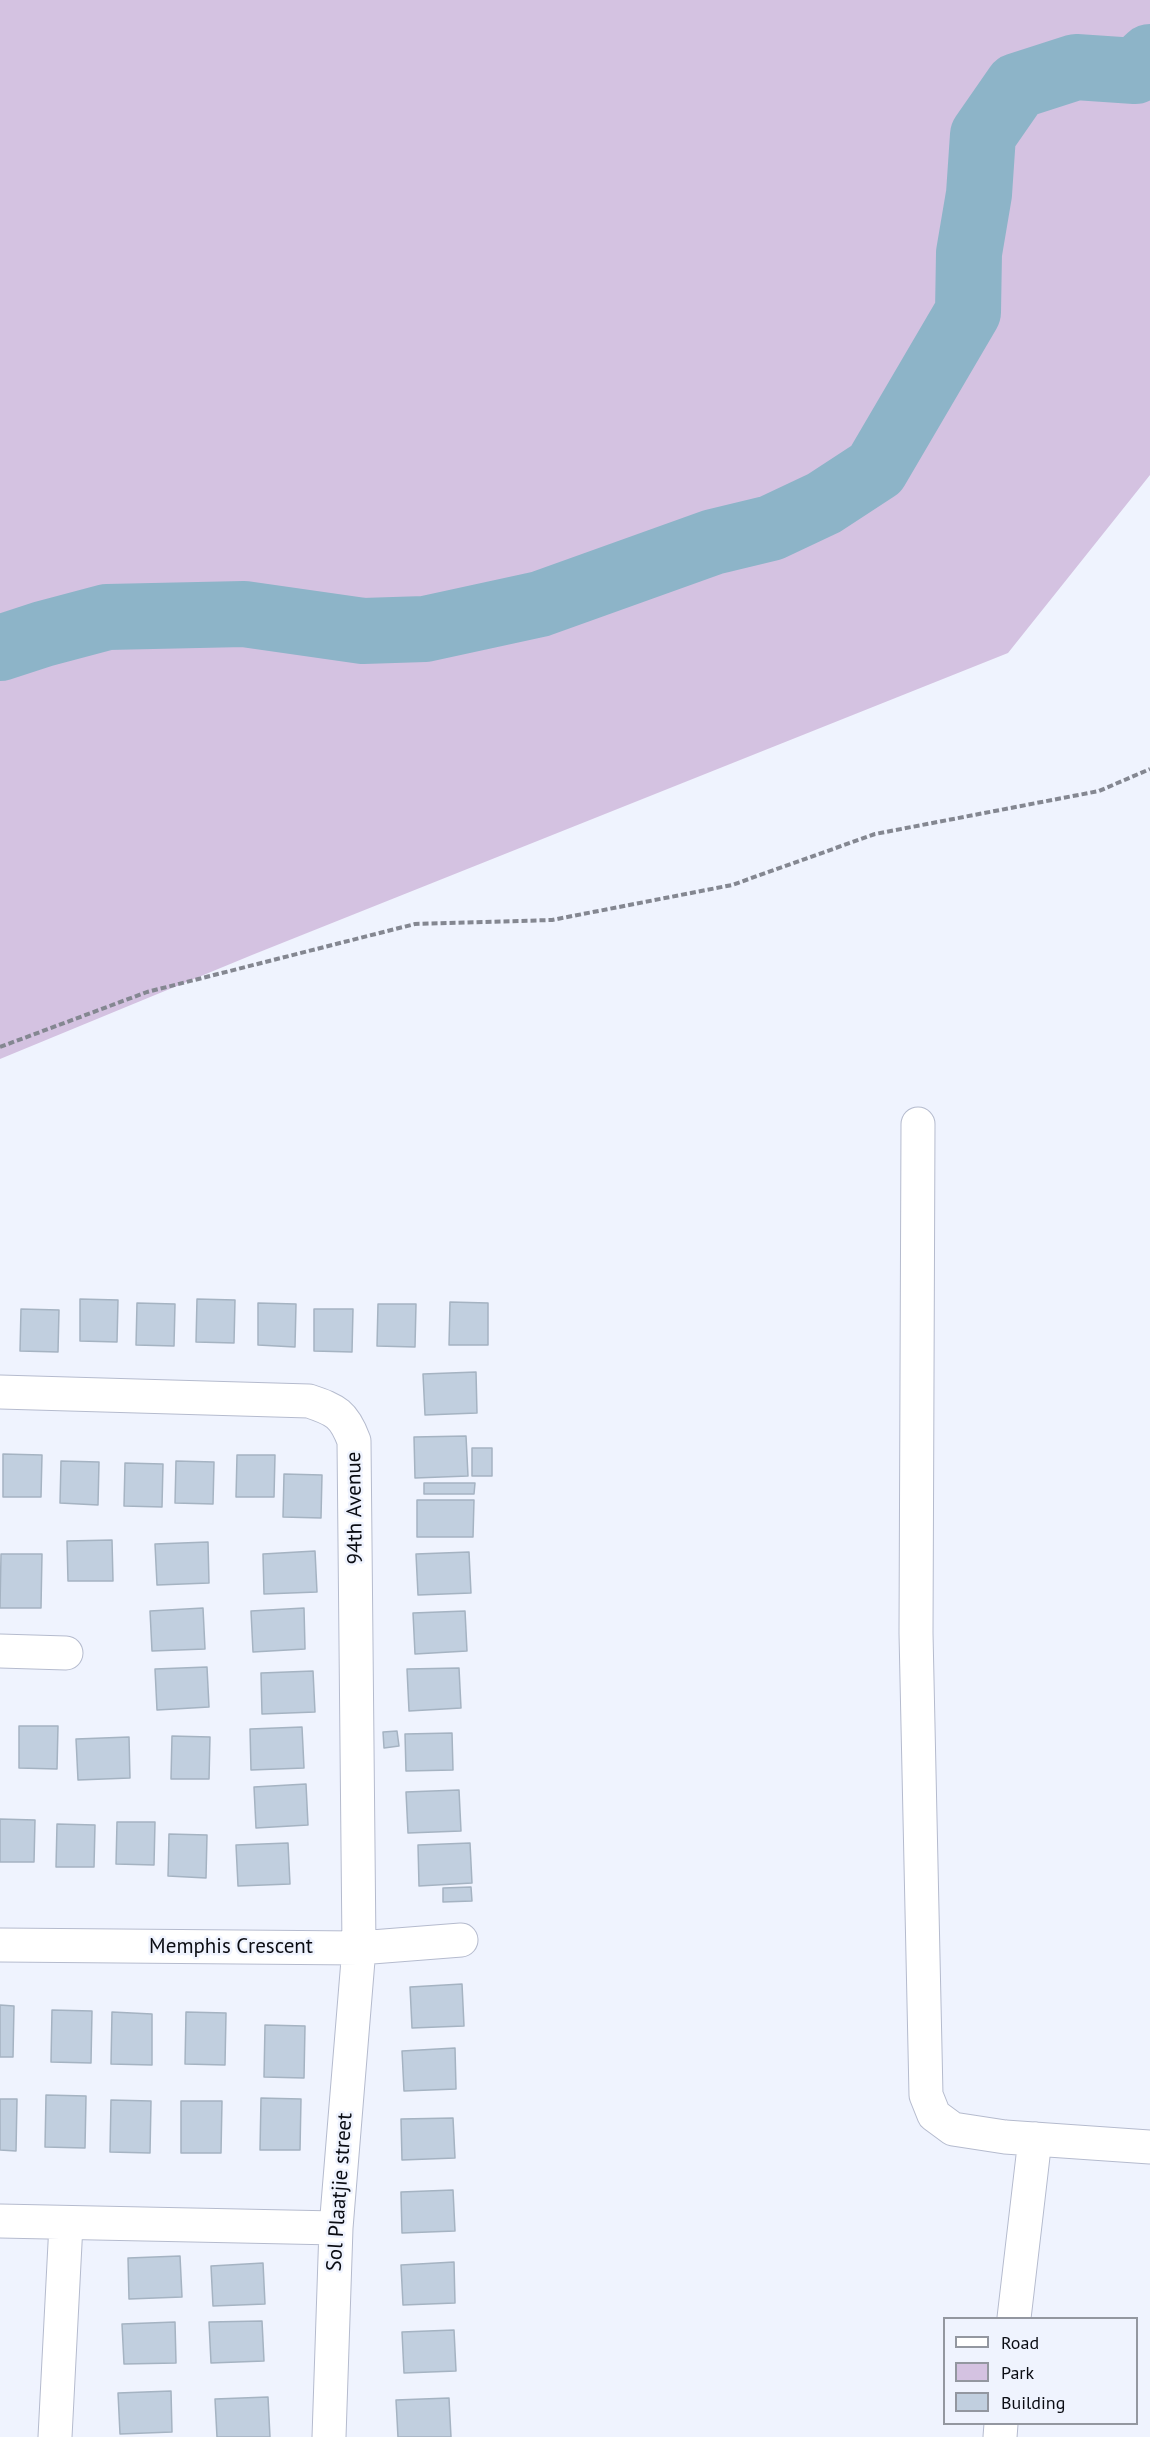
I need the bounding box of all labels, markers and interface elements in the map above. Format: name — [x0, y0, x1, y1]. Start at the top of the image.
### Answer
street label: 94th Avenue — [341, 1451, 369, 1565]
street label: Memphis Crescent — [149, 1934, 313, 1960]
street label: Sol Plaatjie street — [322, 2112, 358, 2272]
legend — [943, 2317, 1138, 2425]
text: Road — [1001, 2331, 1039, 2354]
text: Park — [1001, 2361, 1034, 2384]
text: Building — [1001, 2391, 1065, 2414]

